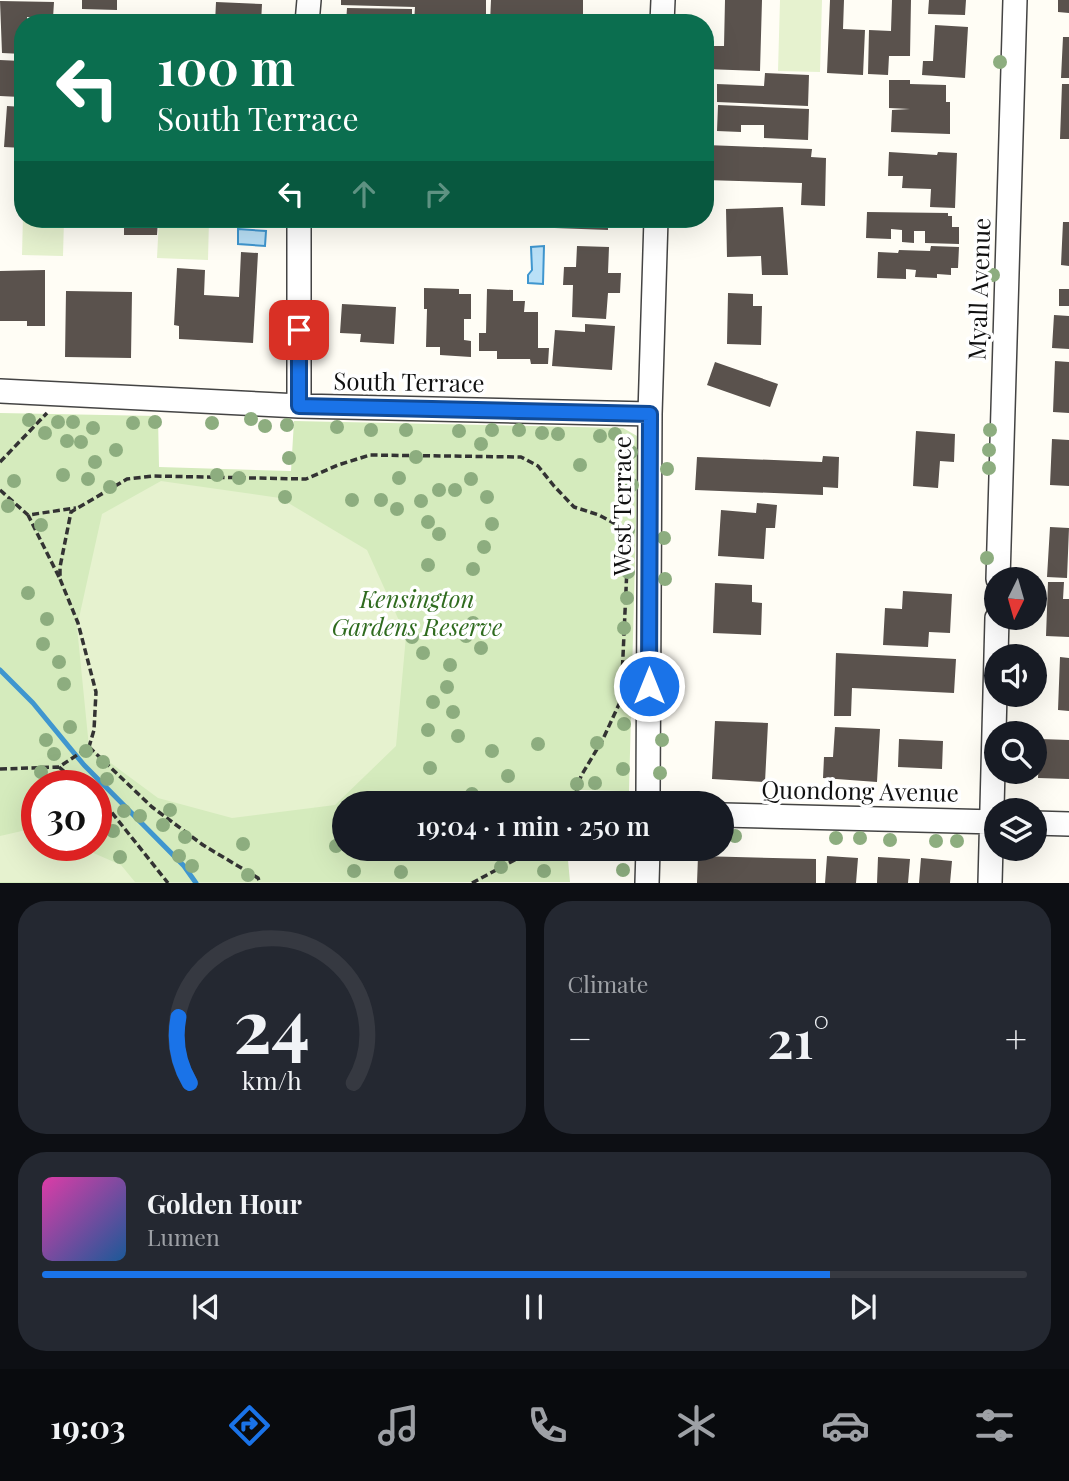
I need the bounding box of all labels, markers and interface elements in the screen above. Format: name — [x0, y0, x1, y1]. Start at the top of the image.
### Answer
text: 100 m — [157, 33, 295, 98]
icon: left — [42, 42, 133, 133]
text: South Terrace — [157, 96, 359, 139]
icon: left — [272, 175, 310, 213]
icon: ahead — [345, 175, 383, 213]
icon: right — [418, 175, 456, 213]
street label: Myall Avenue — [960, 217, 996, 361]
pin — [269, 300, 329, 360]
icon: arrive — [280, 311, 318, 349]
street label: South Terrace — [333, 364, 485, 398]
street label: West Terrace — [605, 436, 637, 577]
north arrow — [984, 567, 1046, 630]
map controls — [984, 567, 1047, 861]
park label: Kensington Gardens Reserve — [332, 582, 502, 642]
button: sound — [984, 644, 1047, 707]
position arrow — [612, 649, 686, 723]
button: search — [984, 721, 1047, 784]
speed limit sign: 30 — [21, 770, 112, 861]
street label: Quondong Avenue — [761, 772, 959, 808]
button: layers — [984, 798, 1047, 861]
text: 19:04 · 1 min · 250 m — [416, 808, 650, 843]
text: Climate — [568, 968, 648, 999]
text: 24 — [233, 975, 310, 1072]
text: 21° — [767, 1003, 830, 1072]
text: − — [568, 1012, 592, 1063]
text: + — [1005, 1012, 1027, 1063]
text: km/h — [242, 1063, 302, 1096]
text: Golden Hour — [147, 1186, 302, 1221]
text: Lumen — [147, 1221, 220, 1252]
icon: previous — [187, 1288, 225, 1326]
icon: pause — [515, 1288, 553, 1326]
icon: next — [844, 1288, 882, 1326]
icon: directions — [225, 1401, 274, 1450]
icon: music — [374, 1401, 423, 1450]
icon: phone — [523, 1401, 572, 1450]
icon: climate — [672, 1401, 721, 1450]
icon: car — [821, 1401, 870, 1450]
icon: filters — [970, 1401, 1019, 1450]
text: 19:03 — [50, 1404, 125, 1447]

